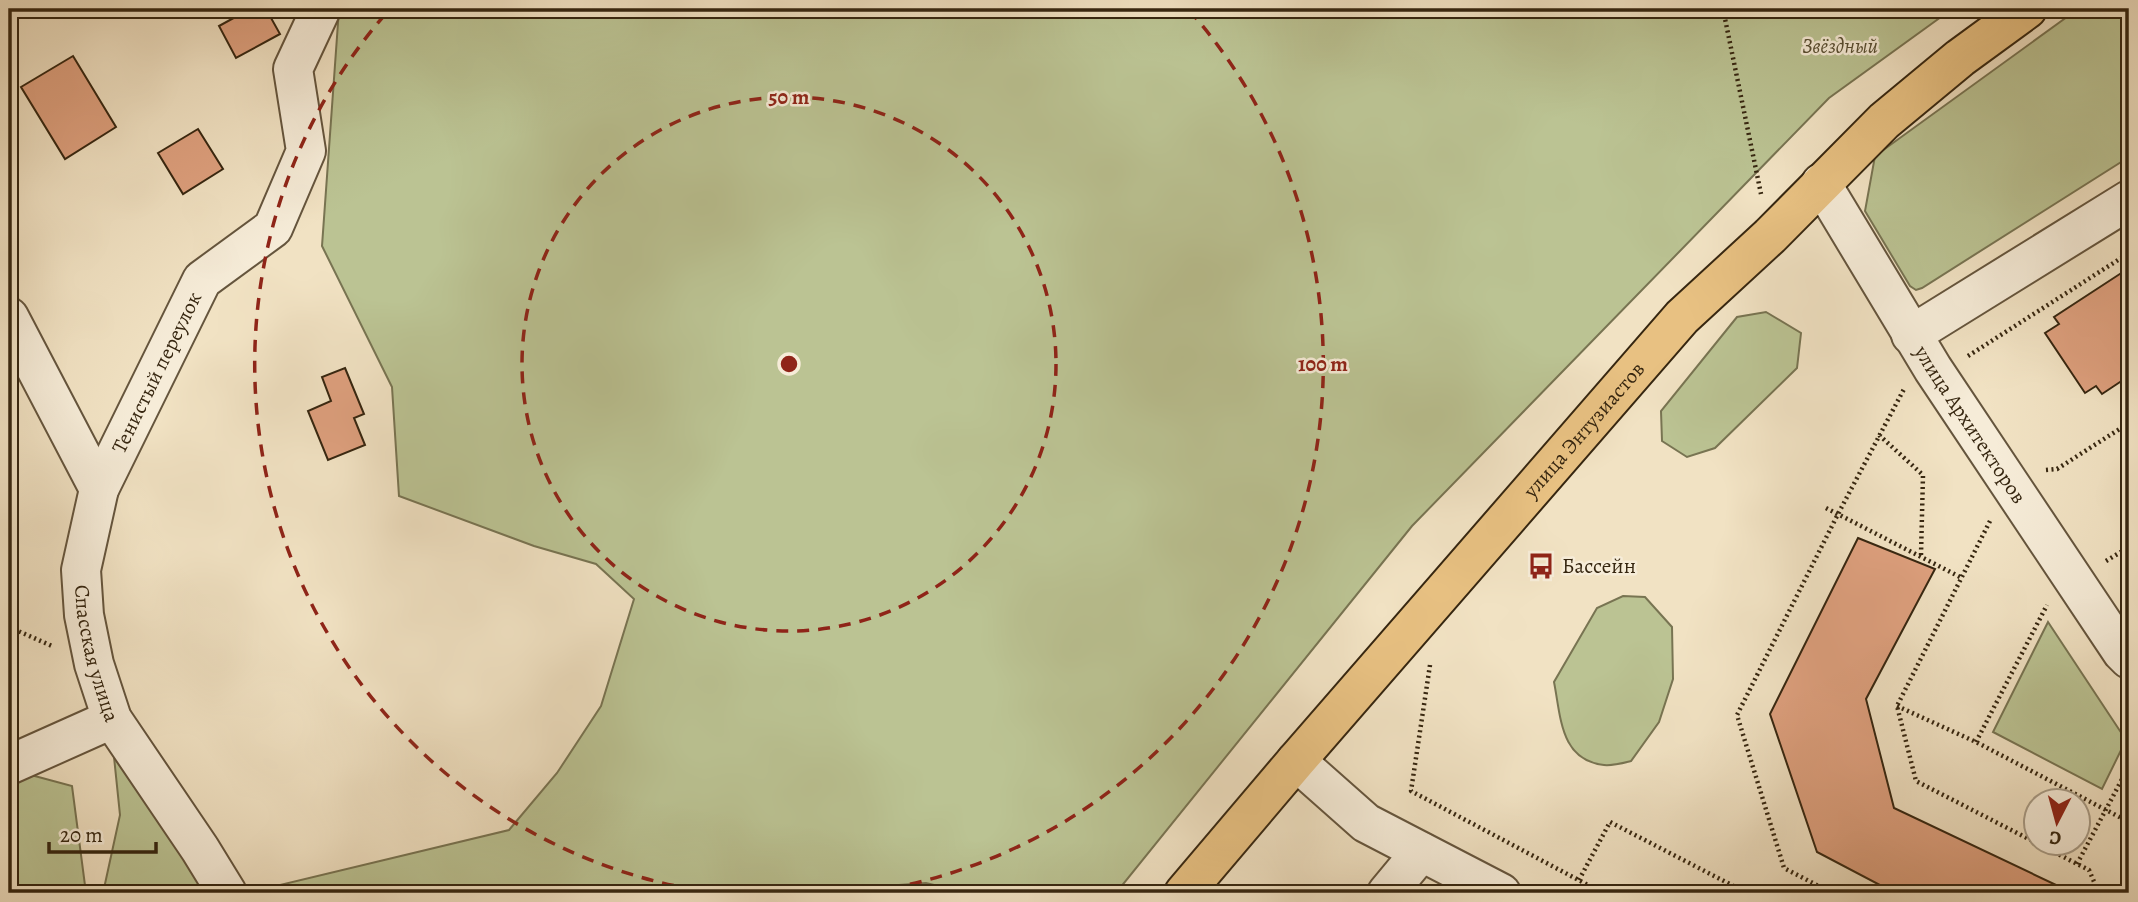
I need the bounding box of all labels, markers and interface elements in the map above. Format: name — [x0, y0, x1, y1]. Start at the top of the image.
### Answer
park label: Звёздный — [1802, 32, 1878, 60]
text: 50 m — [769, 83, 810, 111]
street label: Тенистый переулок — [105, 287, 208, 458]
street label: улица Архитекторов — [1907, 339, 2033, 509]
text: 100 m — [1298, 350, 1348, 378]
centre of rings — [777, 352, 801, 376]
street label: улица Энтузиастов — [1516, 356, 1651, 505]
bus stop icon: Бассейн — [1526, 551, 1556, 581]
place label: Бассейн — [1562, 552, 1636, 580]
street label: Спасская улица — [68, 584, 126, 726]
north arrow — [2022, 786, 2092, 856]
scale bar — [49, 811, 156, 855]
text: 20 m — [60, 821, 103, 849]
text: С — [2048, 824, 2063, 851]

